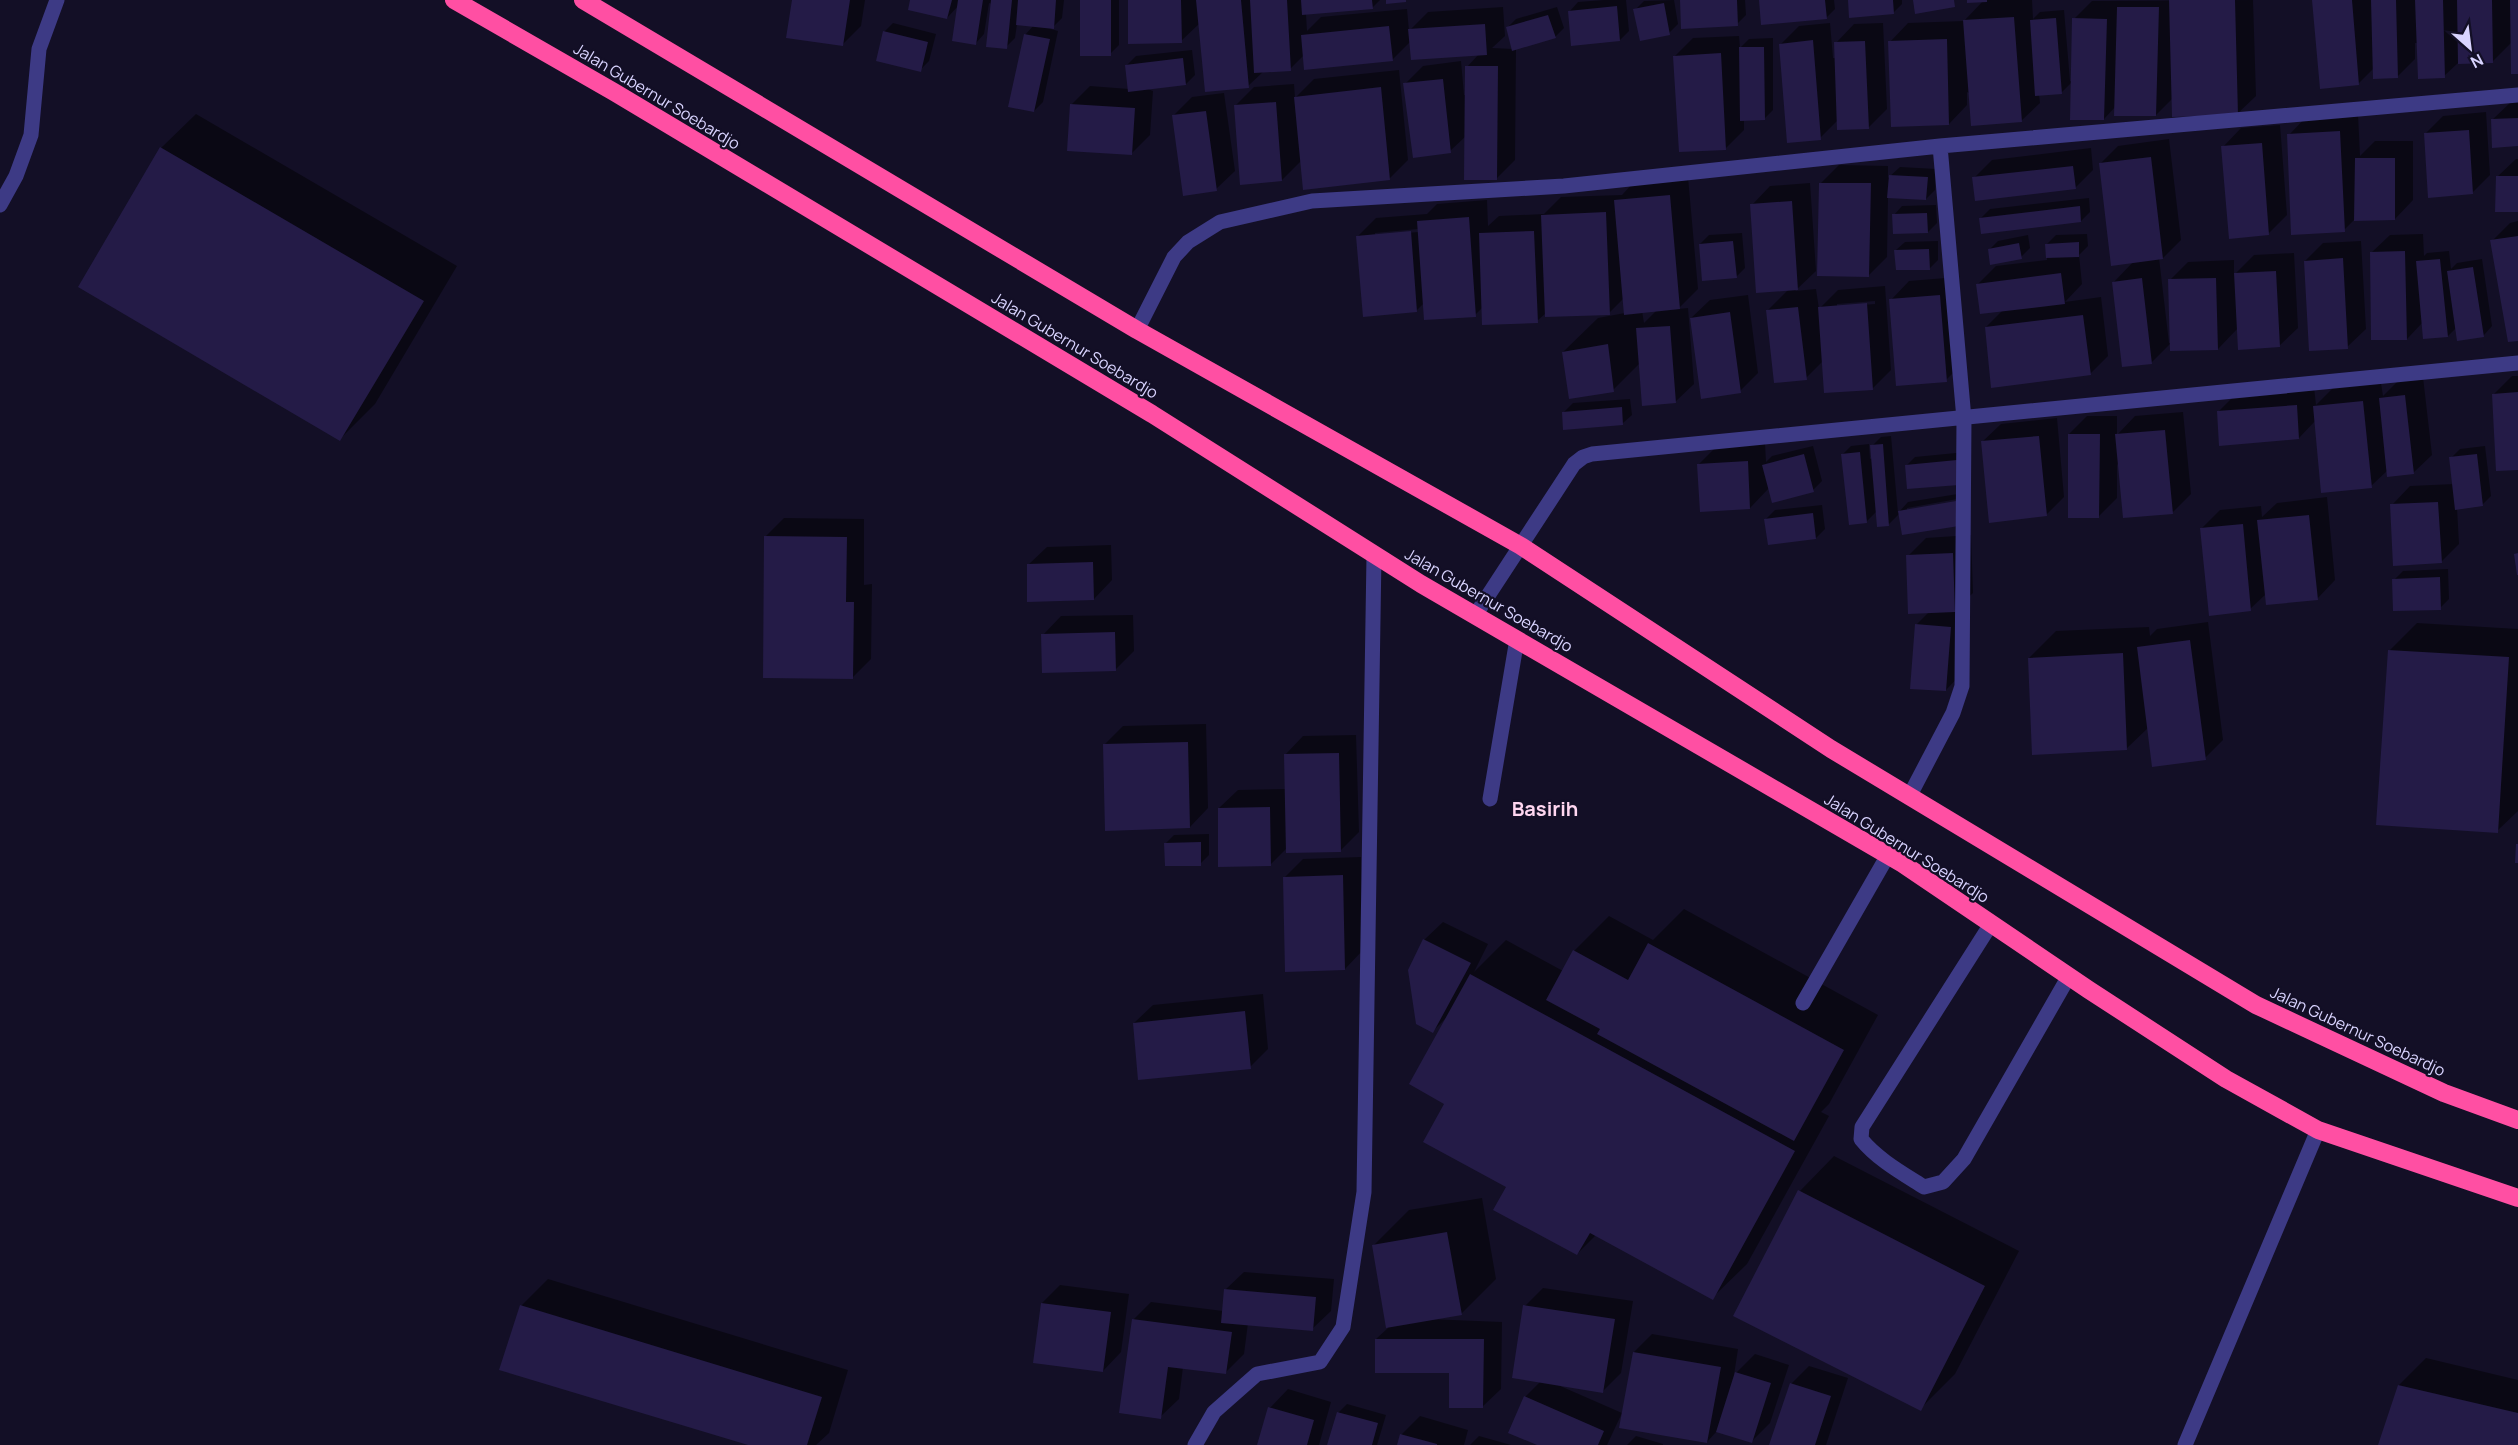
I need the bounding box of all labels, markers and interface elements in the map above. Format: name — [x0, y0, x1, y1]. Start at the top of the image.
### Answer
north arrow — [2440, 18, 2500, 78]
street label: Jalan Gubernur Soebardjo — [570, 37, 744, 155]
text: N — [2467, 49, 2487, 74]
street label: Jalan Gubernur Soebardjo — [988, 286, 1162, 404]
street label: Jalan Gubernur Soebardjo — [1401, 543, 1577, 657]
street label: Jalan Gubernur Soebardjo — [1820, 788, 1994, 908]
district label: Basirih — [1512, 795, 1578, 822]
street label: Jalan Gubernur Soebardjo — [2267, 981, 2449, 1081]

